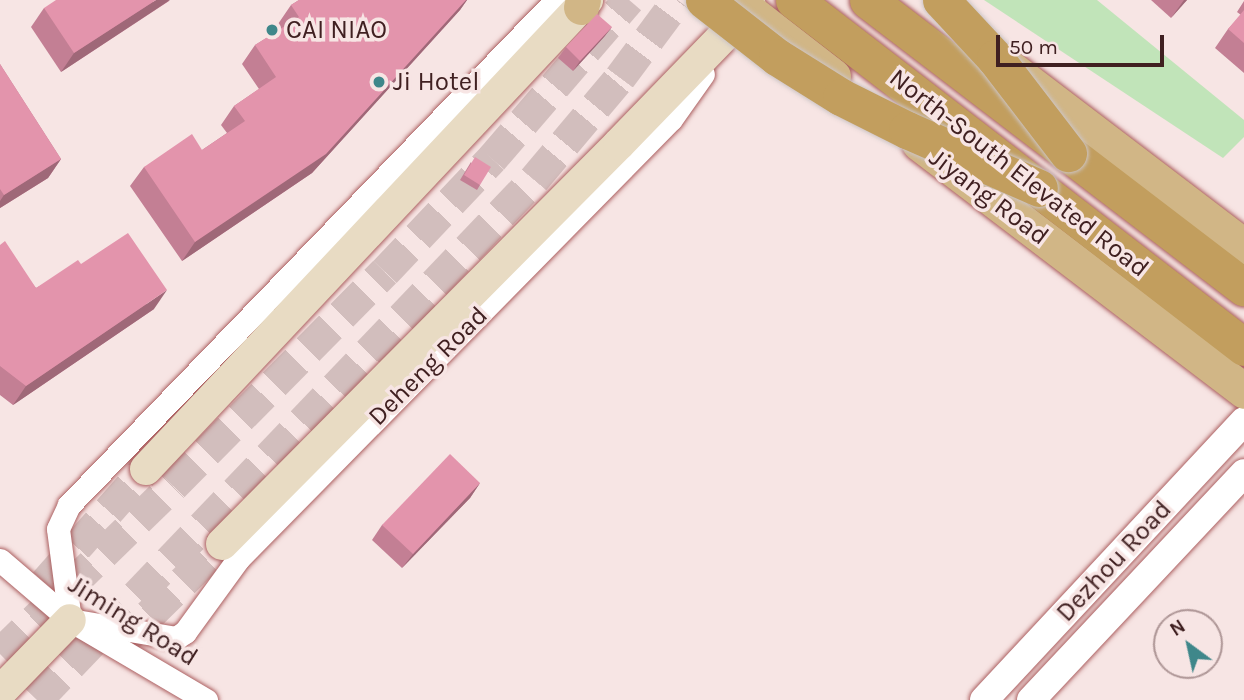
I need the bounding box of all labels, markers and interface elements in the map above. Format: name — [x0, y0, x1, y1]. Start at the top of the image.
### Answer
place label: CAI NIAO — [286, 14, 387, 46]
scale bar — [999, 21, 1167, 65]
marker: CAI NIAO — [264, 22, 280, 38]
text: 50 m — [1009, 35, 1058, 59]
street label: North-South Elevated Road — [883, 62, 1155, 284]
place label: Ji Hotel — [393, 66, 479, 98]
marker: Ji Hotel — [371, 74, 387, 90]
street label: Jiyang Road — [923, 142, 1055, 252]
street label: Deheng Road — [362, 300, 494, 432]
street label: Dezhou Road — [1050, 494, 1178, 628]
street label: Jiming Road — [63, 569, 203, 673]
north arrow — [1153, 609, 1223, 679]
text: N — [1166, 615, 1189, 641]

